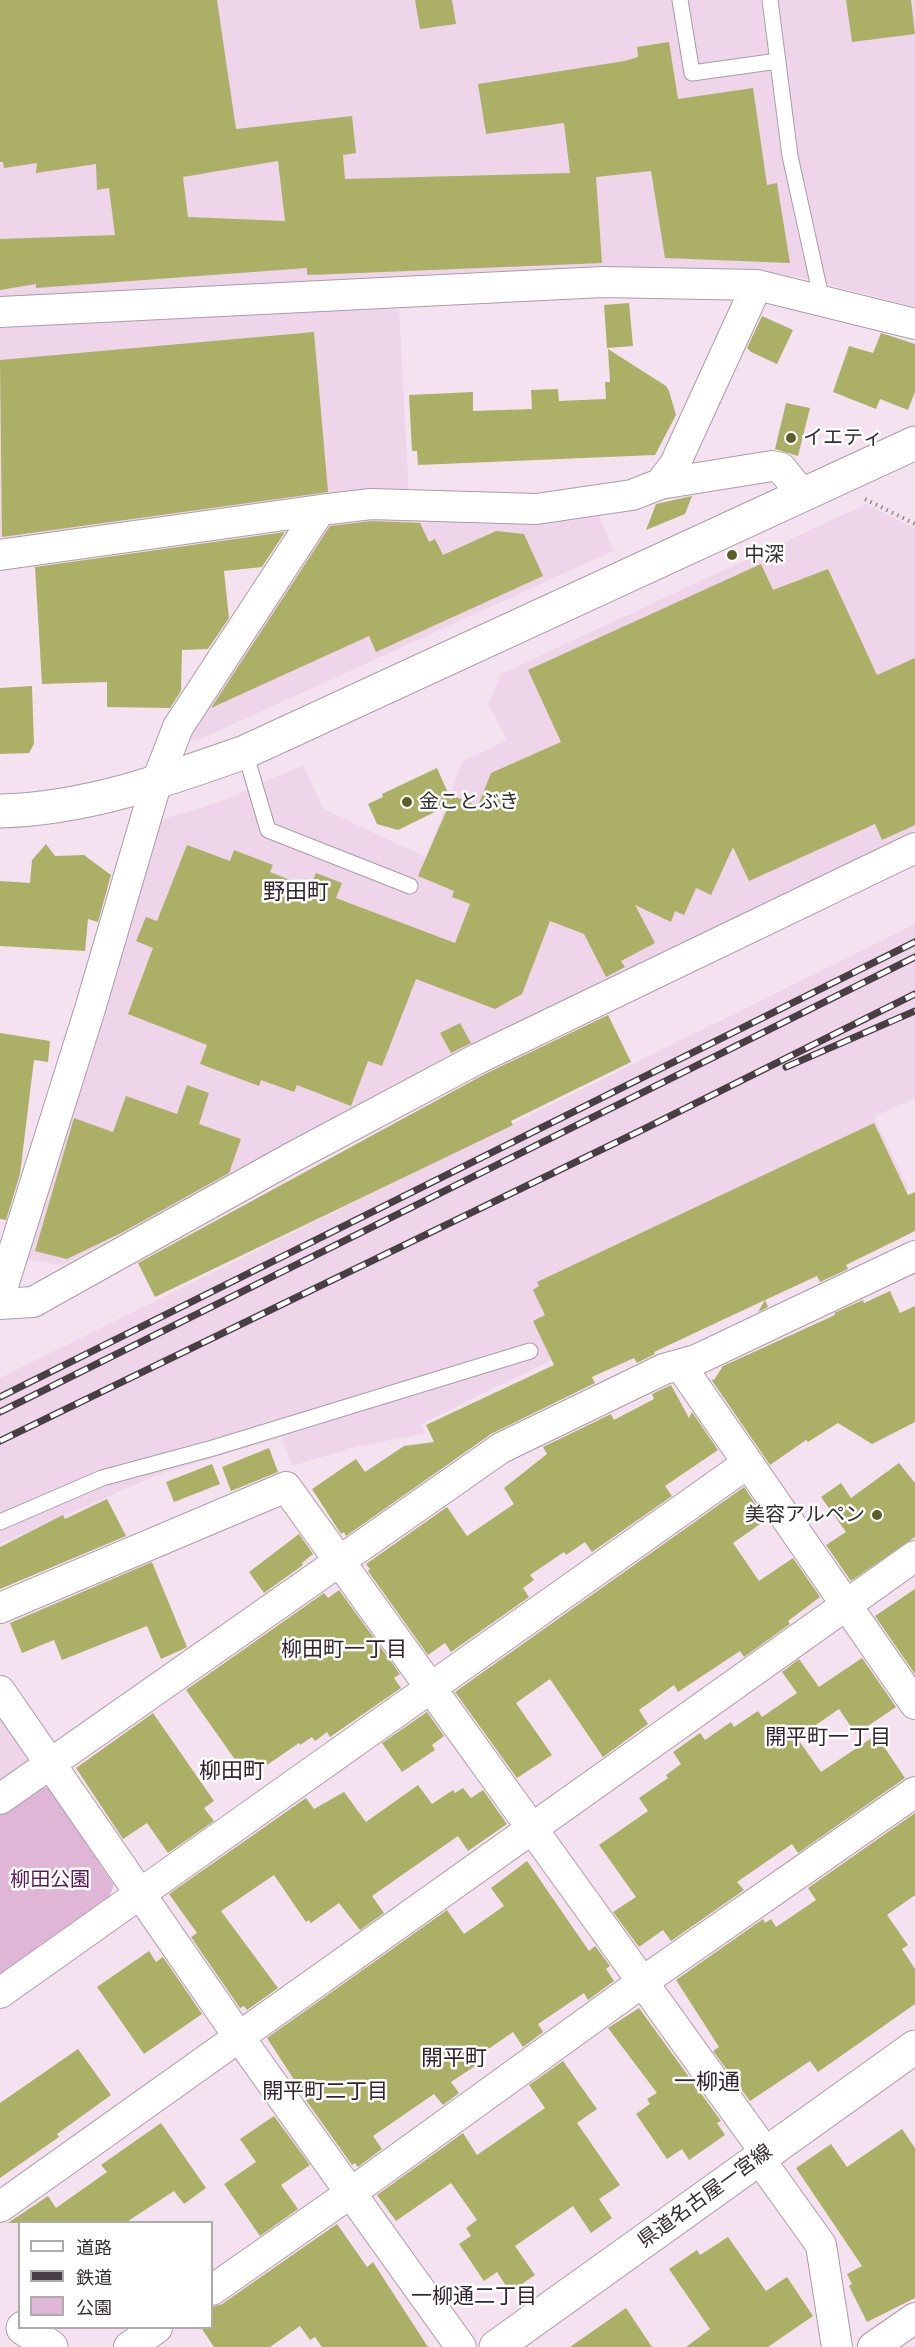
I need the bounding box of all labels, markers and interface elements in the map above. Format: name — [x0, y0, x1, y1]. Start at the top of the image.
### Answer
place label: イエティ — [803, 426, 883, 450]
marker: イエティ — [784, 431, 798, 445]
place label: 中深 — [744, 543, 784, 567]
marker: 中深 — [725, 548, 739, 562]
place label: 金ことぶき — [419, 790, 519, 814]
marker: 金ことぶき — [400, 795, 414, 809]
district label: 野田町 — [263, 879, 329, 905]
place label: 美容アルペン — [745, 1503, 865, 1527]
marker: 美容アルペン — [870, 1508, 884, 1522]
district label: 柳田町一丁目 — [281, 1636, 407, 1662]
district label: 開平町一丁目 — [765, 1724, 891, 1750]
district label: 柳田町 — [199, 1758, 265, 1784]
park label: 柳田公園 — [10, 1868, 90, 1892]
district label: 開平町 — [421, 2045, 487, 2071]
district label: 一柳通 — [674, 2069, 740, 2095]
district label: 開平町二丁目 — [262, 2078, 388, 2104]
street label: 県道名古屋一宮線 — [633, 2139, 777, 2253]
legend — [18, 2221, 213, 2329]
text: 道路 — [76, 2236, 112, 2258]
text: 鉄道 — [76, 2266, 112, 2288]
district label: 一柳通二丁目 — [411, 2283, 537, 2309]
text: 公園 — [76, 2296, 112, 2318]

